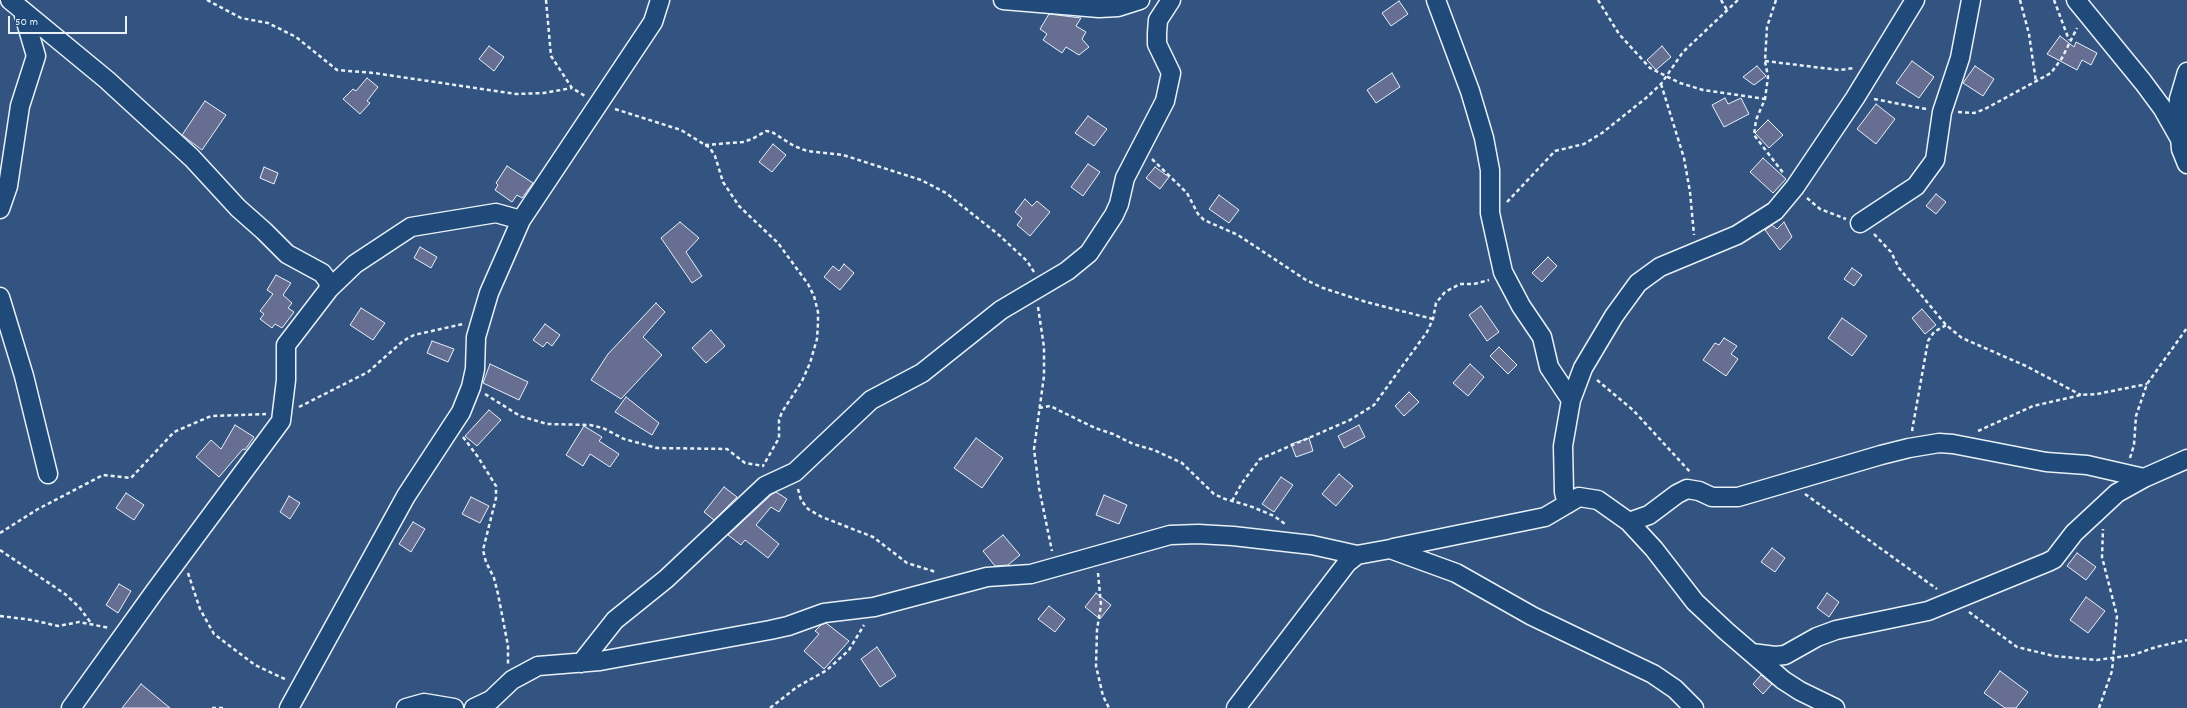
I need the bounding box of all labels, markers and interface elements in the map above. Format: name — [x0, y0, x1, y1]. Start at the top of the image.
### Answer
scale bar — [10, 8, 129, 34]
text: 50 m — [15, 14, 38, 31]

